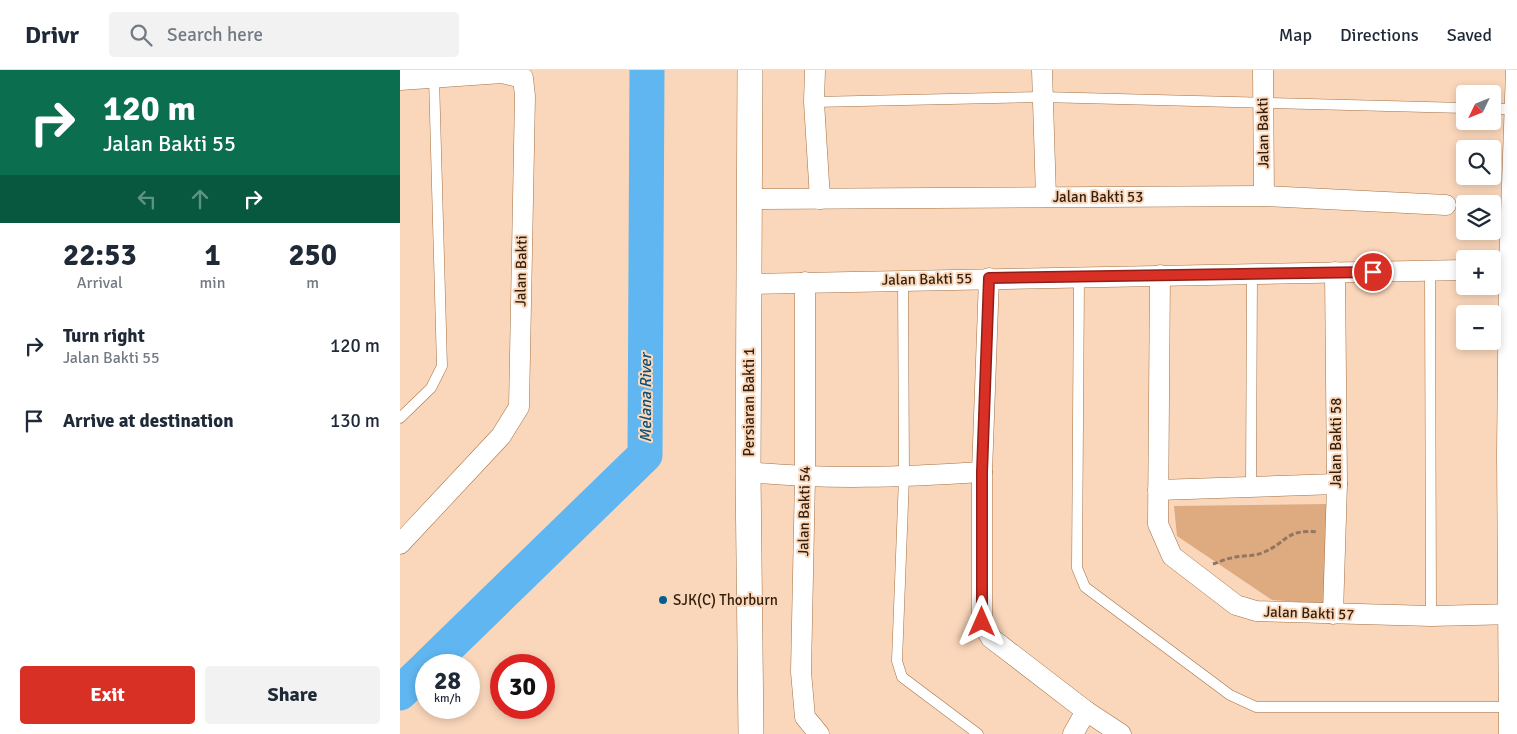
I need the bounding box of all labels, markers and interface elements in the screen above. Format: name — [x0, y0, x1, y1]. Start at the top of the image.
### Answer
search box — [109, 12, 459, 57]
text: Drivr — [25, 20, 79, 50]
icon: search — [127, 21, 155, 49]
text: Search here — [167, 23, 263, 47]
text: Map — [1279, 24, 1312, 46]
text: Directions — [1340, 24, 1419, 46]
text: Saved — [1447, 24, 1492, 46]
north arrow — [1456, 85, 1501, 130]
map controls — [1456, 85, 1501, 350]
text: 120 m — [103, 87, 196, 130]
icon: right — [20, 90, 85, 155]
street label: Jalan Bakti — [1253, 97, 1273, 169]
text: Jalan Bakti 55 — [103, 130, 236, 157]
button: search — [1456, 140, 1501, 185]
icon: left — [133, 185, 161, 213]
icon: ahead — [186, 185, 214, 213]
icon: right — [239, 185, 267, 213]
street label: Jalan Bakti 53 — [1053, 188, 1143, 206]
button: layers — [1456, 195, 1501, 240]
street label: Jalan Bakti — [511, 235, 531, 307]
text: 22:53 — [63, 237, 137, 274]
text: 1 — [204, 237, 221, 274]
text: 250 — [288, 237, 337, 274]
button: + — [1456, 250, 1501, 295]
pin — [1352, 251, 1394, 293]
icon: arrive — [1359, 258, 1387, 286]
street label: Jalan Bakti 55 — [882, 269, 972, 289]
text: Arrival — [77, 273, 123, 293]
text: min — [200, 273, 225, 293]
text: m — [306, 273, 319, 293]
button: − — [1456, 305, 1501, 350]
text: Turn right — [63, 324, 145, 348]
icon: right — [20, 332, 48, 360]
text: 120 m — [330, 334, 380, 358]
text: Jalan Bakti 55 — [63, 348, 160, 368]
street label: Persiaran Bakti 1 — [740, 348, 758, 456]
water label: Melana River — [636, 351, 656, 442]
street label: Jalan Bakti 58 — [1327, 398, 1345, 488]
icon: arrive — [20, 407, 48, 435]
text: Arrive at destination — [63, 409, 234, 433]
text: 130 m — [330, 409, 380, 433]
street label: Jalan Bakti 54 — [794, 466, 814, 556]
place label: SJK(C) Thorburn — [673, 591, 778, 609]
marker: SJK(C) Thorburn — [657, 594, 669, 606]
position arrow — [955, 595, 1007, 647]
street label: Jalan Bakti 57 — [1263, 602, 1355, 624]
speed limit sign: 30 — [490, 654, 555, 719]
text: 28 — [434, 665, 461, 696]
button: Exit — [20, 666, 195, 724]
button: Share — [205, 666, 380, 724]
text: km/h — [434, 691, 461, 706]

